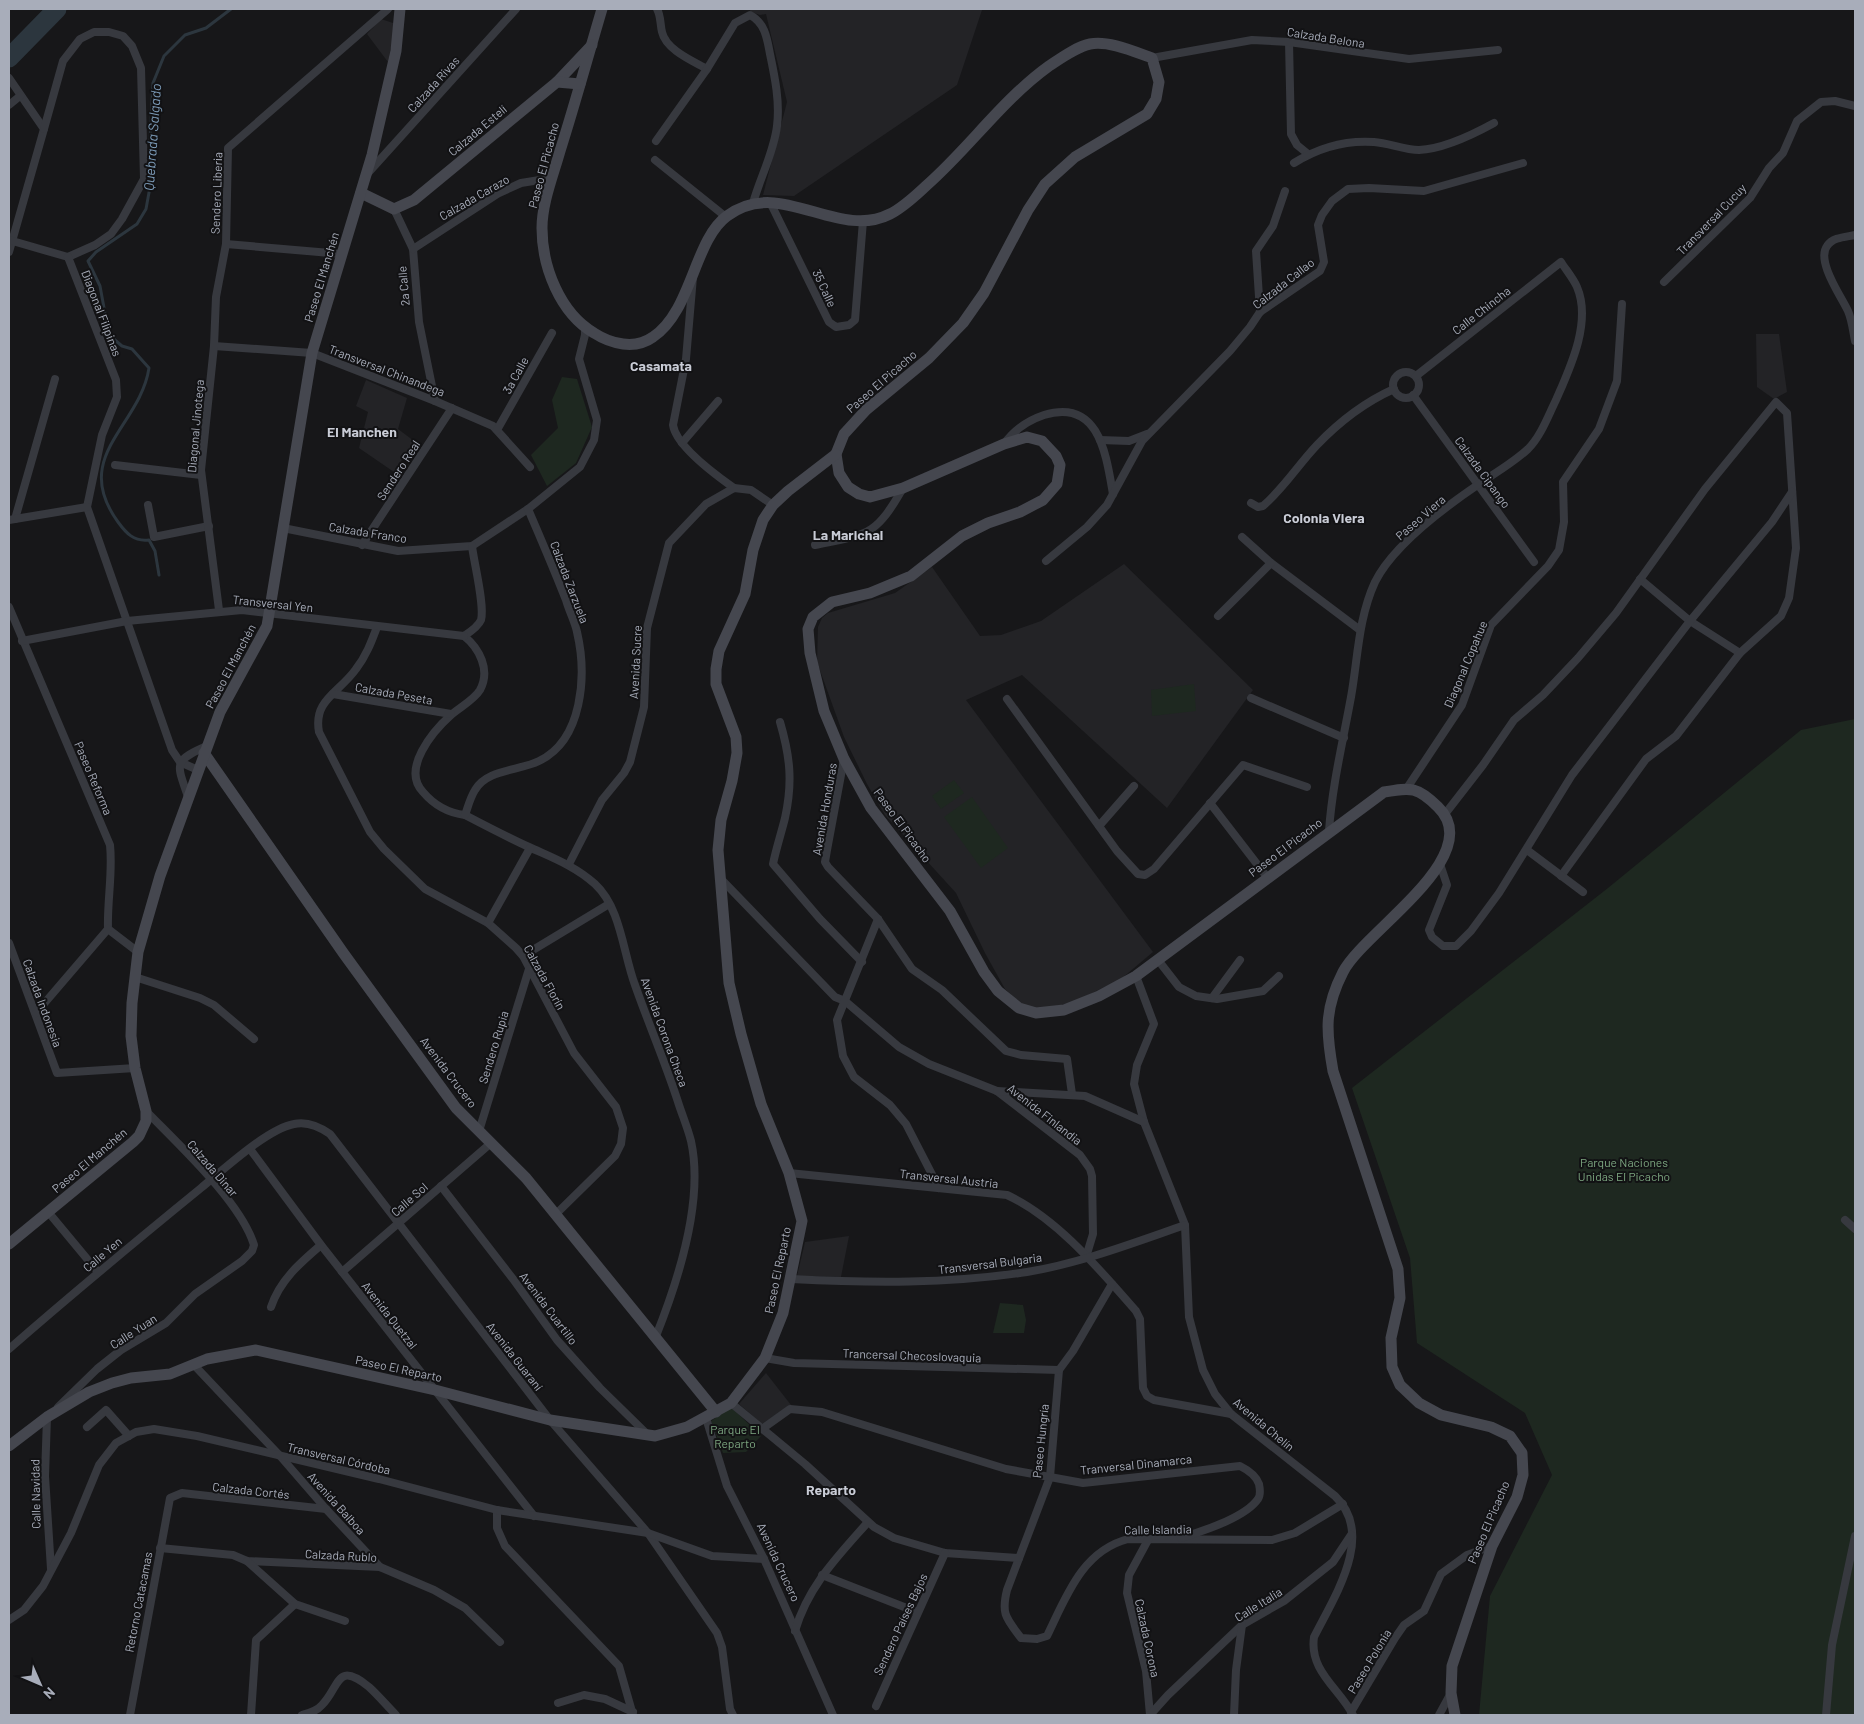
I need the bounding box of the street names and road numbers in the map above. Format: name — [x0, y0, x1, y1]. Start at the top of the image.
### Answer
street label: Calzada Belona — [1286, 24, 1366, 50]
street label: Calzada Rivas — [404, 53, 462, 115]
street label: Calzada Estelí — [445, 101, 509, 158]
street label: Paseo El Picacho — [525, 120, 561, 210]
street label: Sendero Liberia — [208, 152, 224, 234]
street label: Calzada Carazo — [437, 171, 511, 223]
street label: Transversal Cucuy — [1673, 180, 1749, 258]
street label: Paseo El Manchén — [301, 230, 341, 324]
street label: Calzada Callao — [1249, 255, 1317, 311]
street label: 2a Calle — [394, 265, 412, 307]
street label: 35 Calle — [810, 267, 840, 309]
street label: Diagonal Filipinas — [79, 268, 125, 358]
street label: Calle Chincha — [1449, 283, 1513, 337]
street label: Transversal Chinandega — [327, 341, 447, 399]
street label: Paseo El Picacho — [843, 347, 919, 415]
street label: 3a Calle — [499, 354, 531, 396]
street label: Diagonal Jinotega — [184, 379, 206, 473]
street label: Calzada Cipango — [1452, 433, 1514, 511]
street label: Sendero Real — [373, 437, 423, 503]
street label: Paseo Viera — [1392, 492, 1448, 542]
street label: Calzada Franco — [328, 519, 408, 545]
street label: Calzada Zarzuela — [548, 539, 592, 625]
street label: Transversal Yen — [232, 592, 314, 614]
street label: Diagonal Copahue — [1440, 618, 1490, 710]
street label: Paseo El Manchén — [202, 622, 258, 710]
street label: Avenida Sucre — [626, 625, 644, 699]
street label: Calzada Peseta — [354, 679, 434, 707]
street label: Paseo Reforma — [72, 739, 116, 817]
street label: Avenida Honduras — [809, 762, 839, 856]
street label: Paseo El Picacho — [871, 785, 935, 865]
street label: Paseo El Picacho — [1245, 815, 1325, 879]
street label: Calzada Florín — [521, 942, 569, 1012]
street label: Calzada Indonesia — [21, 957, 65, 1049]
street label: Avenida Corona Checa — [639, 975, 691, 1089]
street label: Sendero Rupia — [475, 1009, 511, 1085]
street label: Avenida Crucero — [418, 1034, 480, 1110]
street label: Avenida Finlandia — [1005, 1081, 1085, 1147]
street label: Paseo El Manchén — [49, 1125, 129, 1195]
street label: Calzada Dinar — [185, 1137, 242, 1200]
street label: Transversal Austria — [899, 1166, 999, 1190]
street label: Calle Sol — [388, 1179, 430, 1219]
street label: Paseo El Reparto — [761, 1225, 793, 1315]
street label: Calle Yen — [80, 1234, 124, 1274]
street label: Transversal Bulgaria — [937, 1250, 1043, 1276]
street label: Avenida Cuartillo — [517, 1269, 581, 1347]
street label: Avenida Quetzal — [359, 1278, 421, 1352]
street label: Calle Yuan — [107, 1311, 159, 1351]
street label: Avenida Guaraní — [484, 1319, 546, 1393]
street label: Trancersal Checoslovaquia — [842, 1346, 982, 1364]
street label: Paseo El Reparto — [354, 1352, 444, 1384]
street label: Avenida Chelín — [1231, 1394, 1297, 1454]
street label: Paseo Hungría — [1029, 1403, 1051, 1479]
street label: Transversal Córdoba — [286, 1439, 392, 1477]
street label: Tranversal Dinamarca — [1080, 1451, 1192, 1477]
street label: Calle Navidad — [27, 1459, 43, 1529]
street label: Avenida Balboa — [305, 1469, 369, 1537]
street label: Calzada Cortés — [212, 1479, 290, 1501]
street label: Paseo El Picacho — [1464, 1479, 1512, 1565]
street label: Avenida Crucero — [755, 1521, 803, 1603]
street label: Calle Islandia — [1124, 1521, 1192, 1537]
street label: Calzada Rublo — [305, 1546, 377, 1564]
street label: Retorno Catacamas — [121, 1550, 155, 1653]
street label: Sendero Países Bajos — [870, 1571, 930, 1677]
street label: Calle Italia — [1232, 1584, 1284, 1624]
street label: Calzada Corona — [1133, 1597, 1163, 1679]
street label: Paseo Polonia — [1344, 1626, 1394, 1696]

